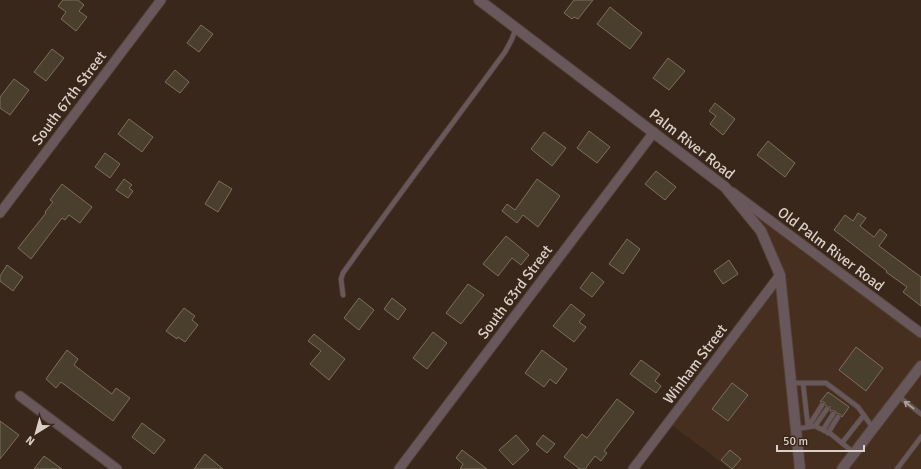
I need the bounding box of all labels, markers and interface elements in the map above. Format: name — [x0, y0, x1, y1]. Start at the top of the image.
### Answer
street label: South 67th Street — [28, 47, 110, 149]
street label: Palm River Road — [646, 105, 738, 183]
street label: Old Palm River Road — [774, 203, 888, 295]
street label: South 63rd Street — [474, 241, 556, 343]
street label: Winham Street — [659, 321, 731, 407]
one-way arrow — [904, 401, 915, 409]
north arrow — [16, 413, 56, 453]
scale bar — [777, 427, 864, 453]
text: N — [23, 433, 37, 448]
text: 50 m — [783, 434, 808, 449]

